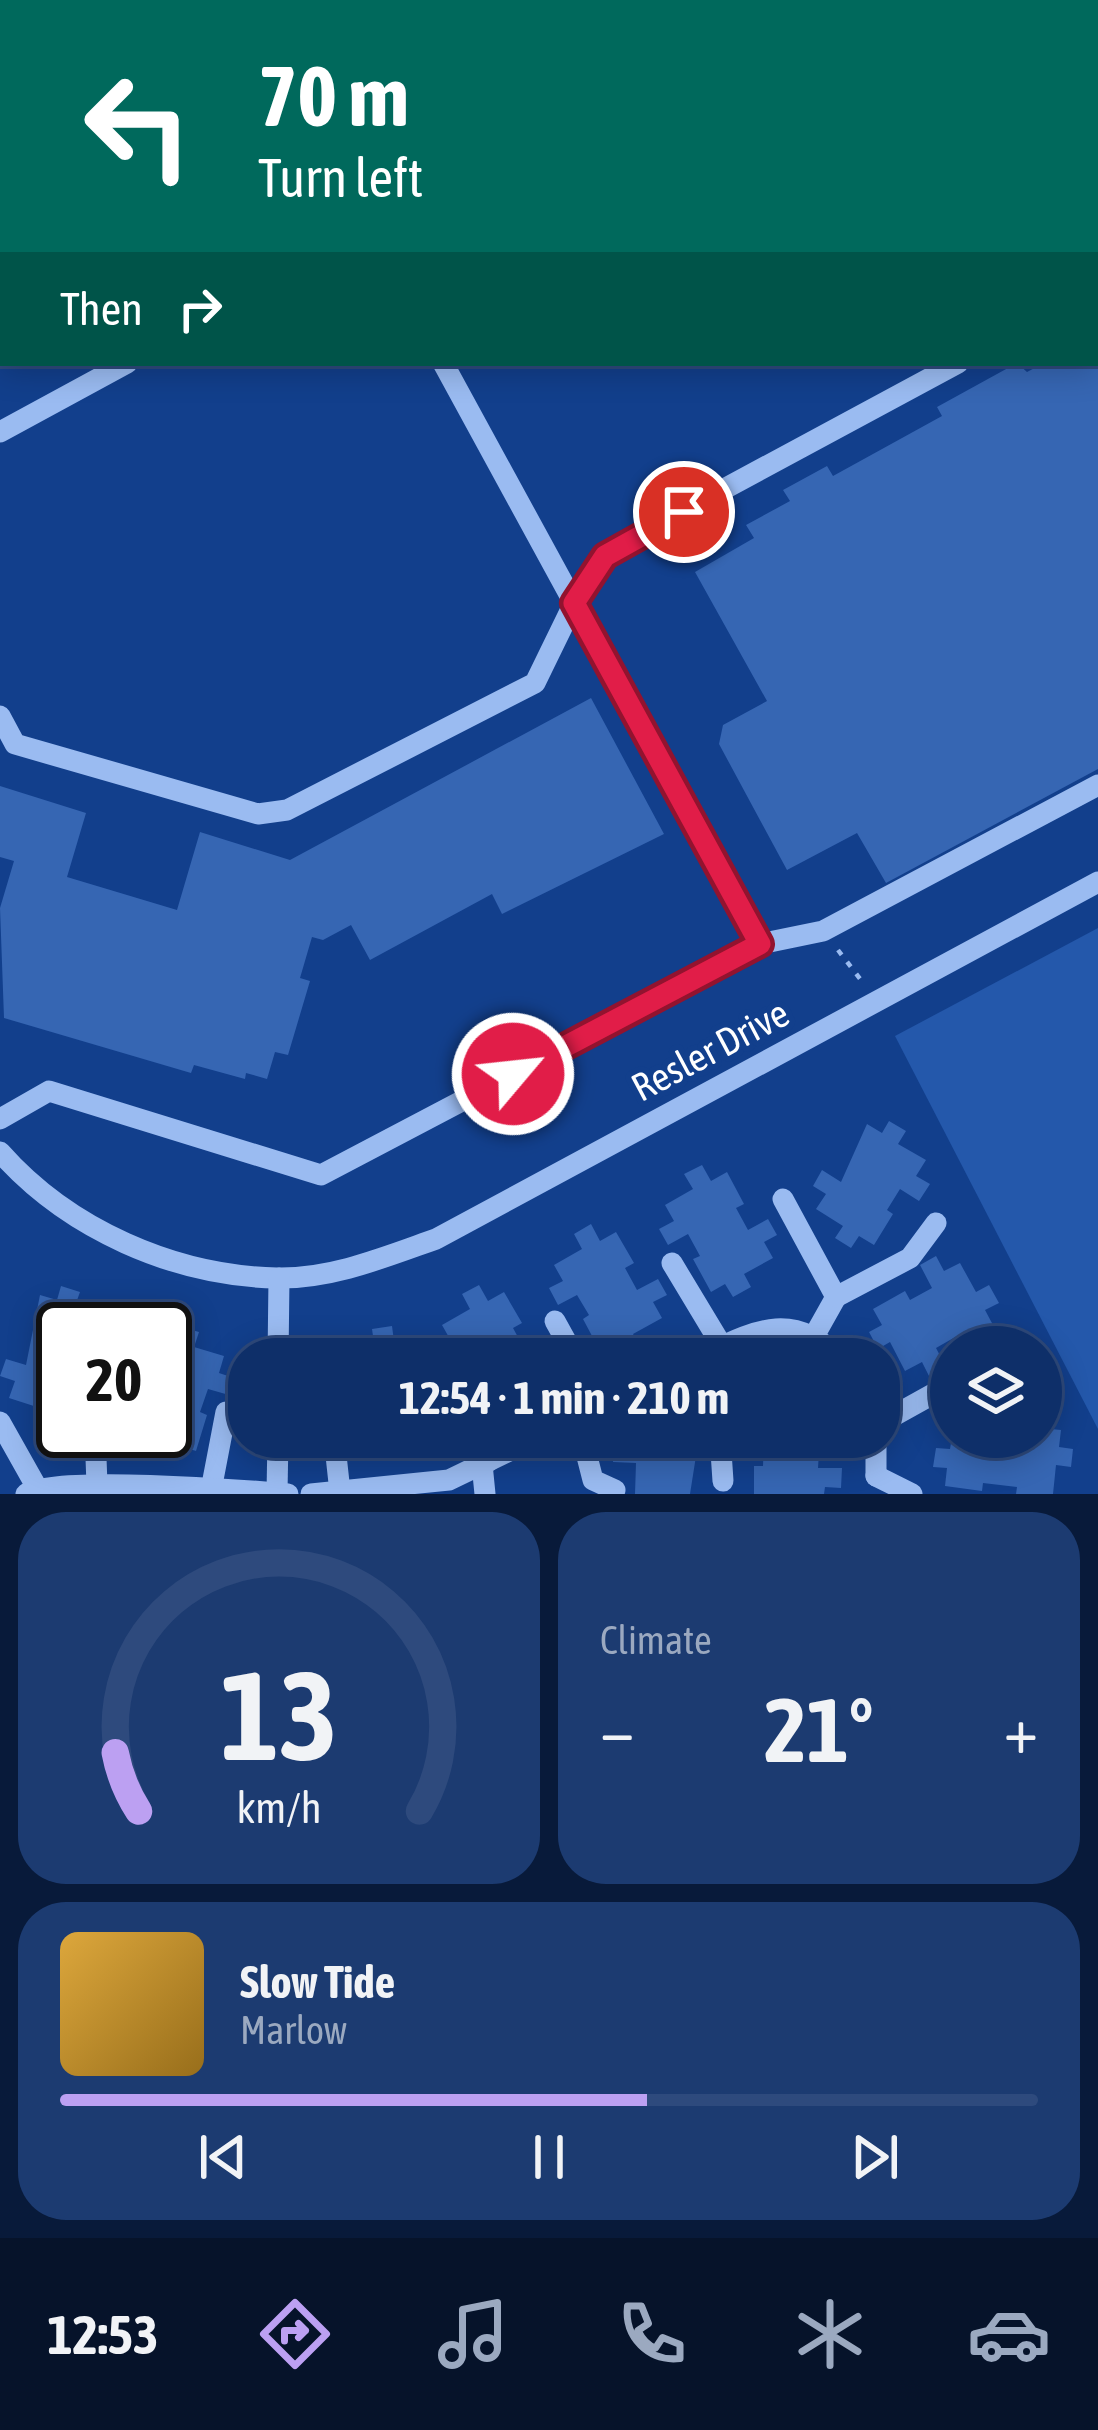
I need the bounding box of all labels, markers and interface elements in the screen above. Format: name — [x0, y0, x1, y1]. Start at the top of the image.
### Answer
icon: left — [60, 48, 216, 204]
text: 70 m — [258, 48, 409, 144]
text: Turn left — [258, 147, 423, 208]
icon: right — [167, 276, 233, 342]
text: Then — [60, 283, 143, 335]
pin — [633, 461, 735, 563]
icon: arrive — [651, 479, 717, 545]
street label: Resler Drive — [624, 990, 796, 1110]
position arrow — [450, 1011, 576, 1137]
speed limit sign: 20 — [36, 1302, 192, 1458]
map controls — [930, 1326, 1062, 1458]
button: layers — [930, 1326, 1062, 1458]
text: 12:54 · 1 min · 210 m — [399, 1372, 729, 1424]
text: Climate — [600, 1618, 712, 1662]
text: 13 — [220, 1643, 338, 1786]
text: 21° — [764, 1678, 874, 1781]
text: − — [600, 1691, 634, 1767]
text: + — [1004, 1691, 1038, 1767]
text: km/h — [236, 1783, 322, 1832]
text: Slow Tide — [240, 1956, 395, 2008]
text: Marlow — [240, 2008, 347, 2052]
icon: previous — [190, 2124, 256, 2190]
icon: pause — [516, 2124, 582, 2190]
icon: next — [842, 2124, 908, 2190]
icon: directions — [253, 2292, 337, 2376]
icon: music — [431, 2292, 515, 2376]
icon: phone — [610, 2292, 694, 2376]
icon: climate — [788, 2292, 872, 2376]
icon: car — [967, 2292, 1051, 2376]
text: 12:53 — [47, 2304, 158, 2365]

